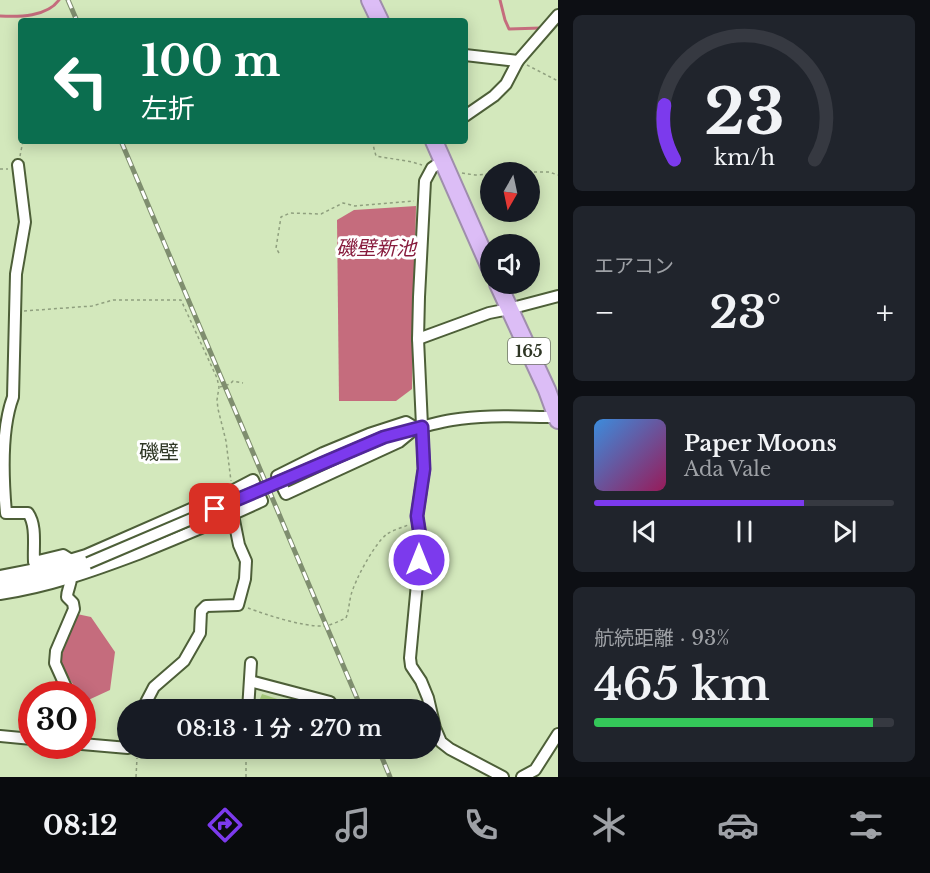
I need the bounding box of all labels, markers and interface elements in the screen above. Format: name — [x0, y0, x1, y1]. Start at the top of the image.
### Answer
text: 100 m — [141, 35, 280, 87]
icon: left — [42, 42, 120, 120]
text: 23 — [704, 73, 784, 151]
text: 左折 — [141, 92, 195, 125]
text: km/h — [714, 144, 775, 171]
north arrow — [480, 162, 540, 222]
map controls — [480, 162, 540, 294]
button: sound — [480, 234, 540, 294]
water label: 磯壁新池 — [336, 236, 418, 260]
text: エアコン — [594, 254, 674, 278]
text: 23° — [709, 284, 782, 340]
text: − — [594, 292, 615, 333]
text: + — [876, 292, 894, 333]
road number: 165 — [508, 338, 550, 364]
text: Paper Moons — [684, 430, 837, 457]
district label: 磯壁 — [139, 440, 179, 464]
text: Ada Vale — [684, 457, 771, 481]
pin — [189, 483, 240, 534]
icon: arrive — [198, 492, 231, 525]
icon: previous — [628, 515, 661, 548]
icon: pause — [728, 515, 761, 548]
icon: next — [828, 515, 861, 548]
position arrow — [387, 528, 451, 592]
text: 航続距離 · 93% — [594, 626, 730, 650]
text: 465 km — [594, 656, 770, 712]
speed limit sign: 30 — [18, 681, 96, 759]
text: 08:13 · 1 分 · 270 m — [176, 715, 382, 742]
icon: directions — [204, 804, 246, 846]
icon: music — [332, 804, 374, 846]
icon: phone — [460, 804, 502, 846]
icon: climate — [588, 804, 630, 846]
icon: car — [717, 804, 759, 846]
icon: filters — [845, 804, 887, 846]
text: 08:12 — [43, 809, 118, 842]

